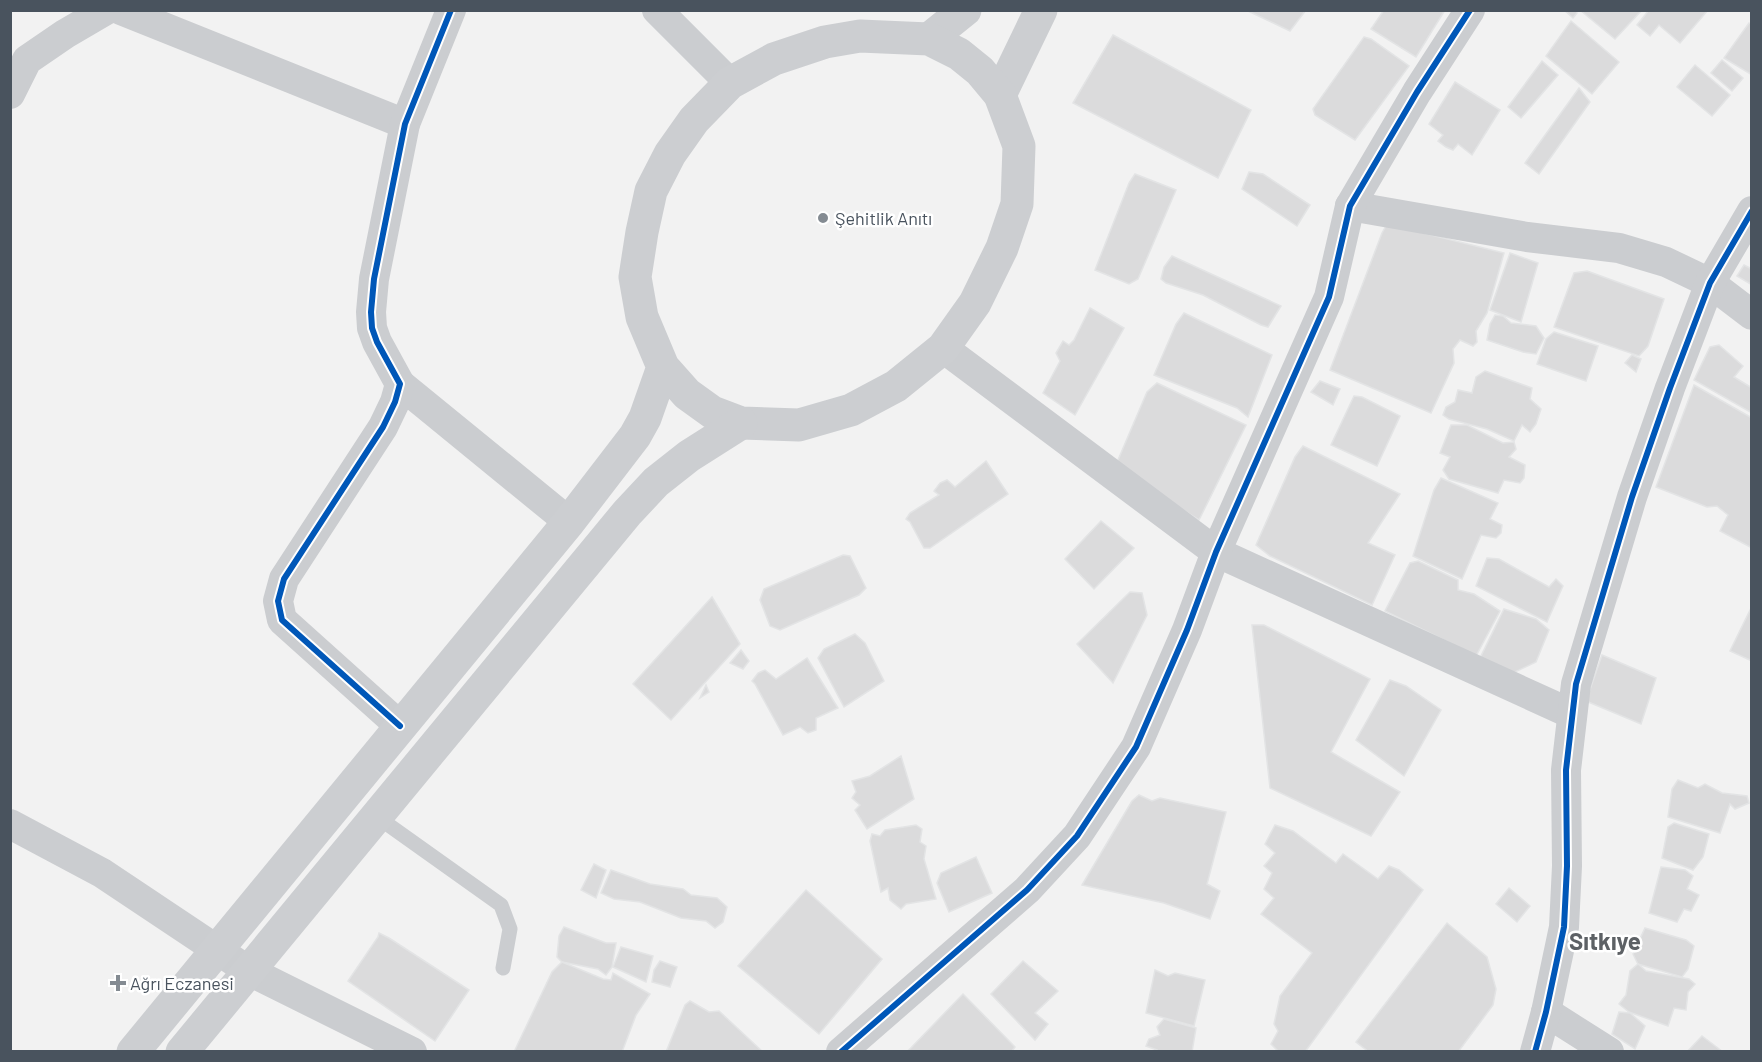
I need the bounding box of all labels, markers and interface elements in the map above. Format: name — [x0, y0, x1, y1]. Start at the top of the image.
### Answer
place label: Şehitlik Anıtı — [835, 207, 932, 229]
marker: Şehitlik Anıtı — [816, 211, 830, 225]
district label: Sıtkıye — [1569, 926, 1641, 955]
place label: Ağrı Eczanesi — [130, 972, 234, 994]
marker: Ağrı Eczanesi — [111, 976, 125, 990]

